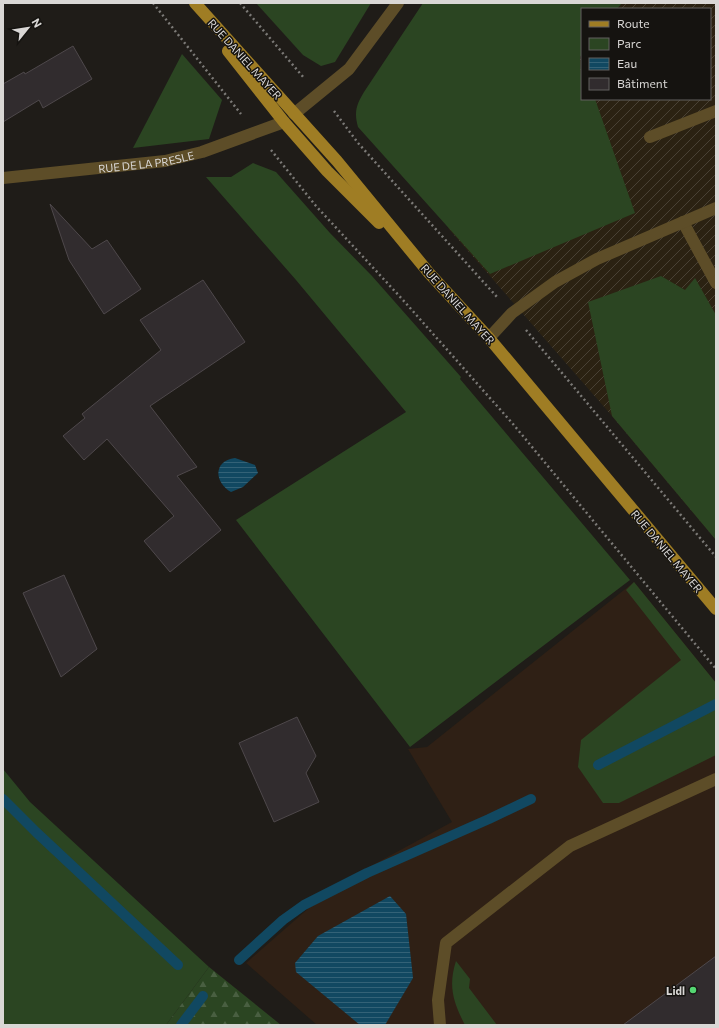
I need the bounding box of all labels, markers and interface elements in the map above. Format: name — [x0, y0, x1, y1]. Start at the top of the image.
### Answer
north arrow — [8, 8, 48, 48]
legend — [581, 8, 711, 100]
text: N — [29, 16, 45, 30]
street label: RUE DANIEL MAYER — [205, 16, 285, 102]
text: Route — [617, 16, 650, 30]
text: Parc — [617, 36, 641, 50]
text: Eau — [617, 56, 637, 70]
text: Bâtiment — [617, 76, 668, 90]
street label: RUE DE LA PRESLE — [97, 148, 195, 174]
street label: RUE DANIEL MAYER — [418, 261, 498, 347]
street label: RUE DANIEL MAYER — [629, 507, 706, 595]
place label: Lidl — [666, 984, 685, 997]
marker: Lidl — [688, 985, 698, 995]

